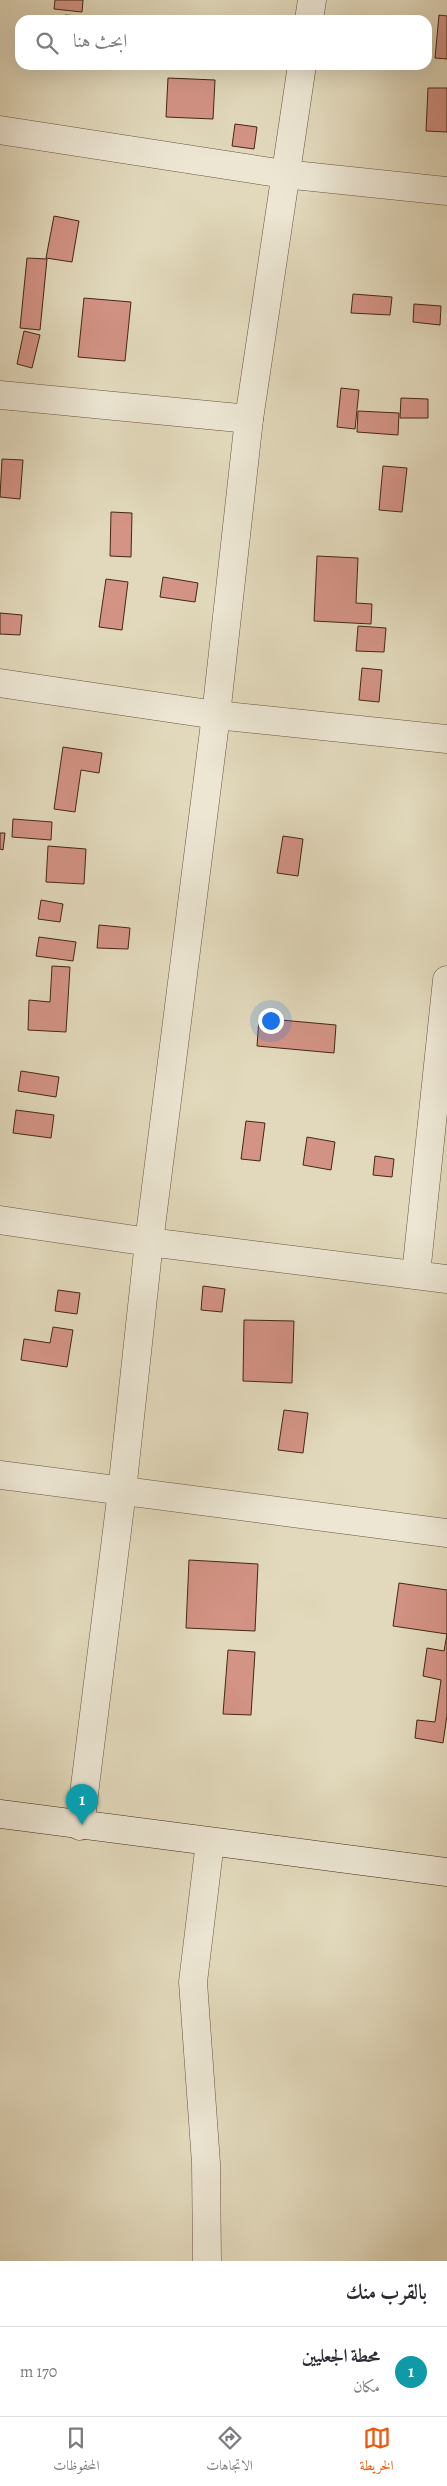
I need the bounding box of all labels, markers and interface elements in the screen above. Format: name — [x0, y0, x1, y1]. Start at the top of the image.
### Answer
search box — [15, 15, 432, 70]
text: ابحث هنا — [73, 28, 127, 54]
icon: search — [33, 29, 61, 57]
your location — [258, 1008, 284, 1034]
pin: 1 — [66, 1784, 98, 1825]
text: بالقرب منك — [346, 2278, 427, 2306]
text: محطة الجعليين — [302, 2343, 380, 2369]
text: 170 m — [20, 2361, 57, 2383]
text: 1 — [408, 2361, 414, 2383]
text: مكان — [353, 2376, 380, 2398]
tab: المحفوظات — [53, 2424, 100, 2479]
tab: الاتجاهات — [206, 2424, 253, 2479]
tab: الخريطة — [360, 2424, 394, 2479]

